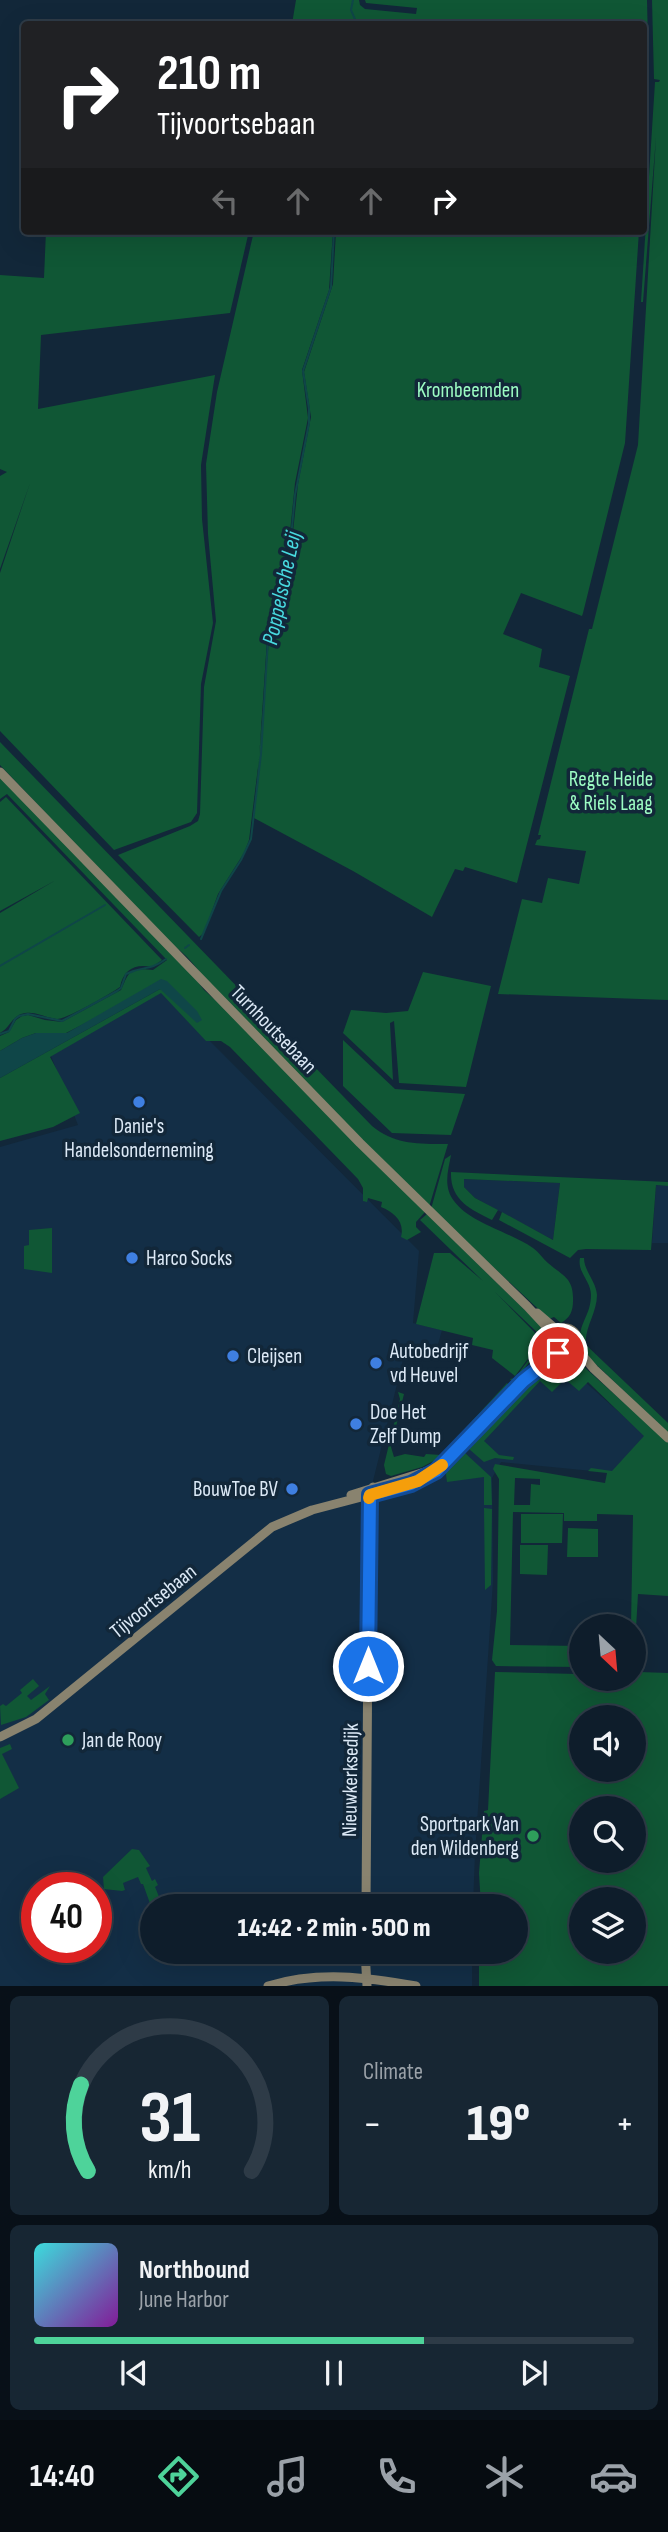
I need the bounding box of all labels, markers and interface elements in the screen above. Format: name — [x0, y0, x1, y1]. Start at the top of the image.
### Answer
text: 210 m — [157, 45, 261, 104]
icon: right — [42, 49, 133, 140]
text: Tijvoortsebaan — [157, 105, 315, 144]
icon: left — [206, 182, 244, 220]
icon: ahead — [279, 182, 317, 220]
icon: ahead — [352, 182, 390, 220]
icon: right — [425, 182, 463, 220]
park label: Krombeemden — [417, 378, 519, 403]
water label: Poppelsche Leij — [256, 528, 308, 647]
park label: Regte Heide & Riels Laag — [569, 767, 653, 816]
street label: Turnhoutsebaan — [225, 980, 322, 1079]
marker: Danie's Handelsonderneming — [131, 1094, 147, 1110]
place label: Danie's Handelsonderneming — [64, 1114, 214, 1163]
place label: Harco Socks — [146, 1246, 232, 1271]
marker: Harco Socks — [124, 1250, 140, 1266]
pin — [528, 1323, 588, 1383]
icon: arrive — [539, 1334, 577, 1372]
place label: Autobedrijf vd Heuvel — [389, 1339, 469, 1388]
place label: Cleijsen — [247, 1344, 302, 1369]
marker: Cleijsen — [225, 1348, 241, 1364]
marker: Autobedrijf vd Heuvel — [368, 1355, 384, 1371]
place label: Doe Het Zelf Dump — [370, 1400, 441, 1449]
marker: Doe Het Zelf Dump — [348, 1416, 364, 1432]
place label: BouwToe BV — [193, 1477, 279, 1502]
marker: BouwToe BV — [284, 1481, 300, 1497]
street label: Tijvoortsebaan — [105, 1559, 202, 1644]
north arrow — [569, 1614, 646, 1690]
map controls — [569, 1614, 646, 1964]
position arrow — [331, 1629, 405, 1703]
button: sound — [569, 1705, 646, 1782]
street label: Nieuwkerksedijk — [337, 1723, 364, 1837]
place label: Jan de Rooy — [81, 1728, 162, 1753]
marker: Jan de Rooy — [60, 1732, 76, 1748]
button: search — [569, 1796, 646, 1873]
place label: Sportpark Van den Wildenberg — [411, 1812, 519, 1861]
marker: Sportpark Van den Wildenberg — [525, 1828, 541, 1844]
speed limit sign: 40 — [21, 1872, 112, 1963]
button: layers — [569, 1887, 646, 1964]
text: 14:42 · 2 min · 500 m — [238, 1913, 430, 1944]
text: Climate — [363, 2058, 423, 2086]
text: 31 — [139, 2076, 200, 2164]
text: 19° — [467, 2093, 530, 2156]
text: − — [363, 2102, 382, 2147]
text: + — [615, 2102, 634, 2147]
text: km/h — [148, 2155, 191, 2186]
text: Northbound — [139, 2255, 250, 2286]
text: June Harbor — [139, 2286, 229, 2314]
icon: previous — [115, 2354, 153, 2392]
icon: pause — [315, 2354, 353, 2392]
icon: next — [515, 2354, 553, 2392]
icon: directions — [154, 2452, 203, 2501]
icon: music — [263, 2452, 312, 2501]
icon: phone — [372, 2452, 421, 2501]
icon: climate — [480, 2452, 529, 2501]
icon: car — [589, 2452, 638, 2501]
text: 14:40 — [30, 2457, 95, 2496]

